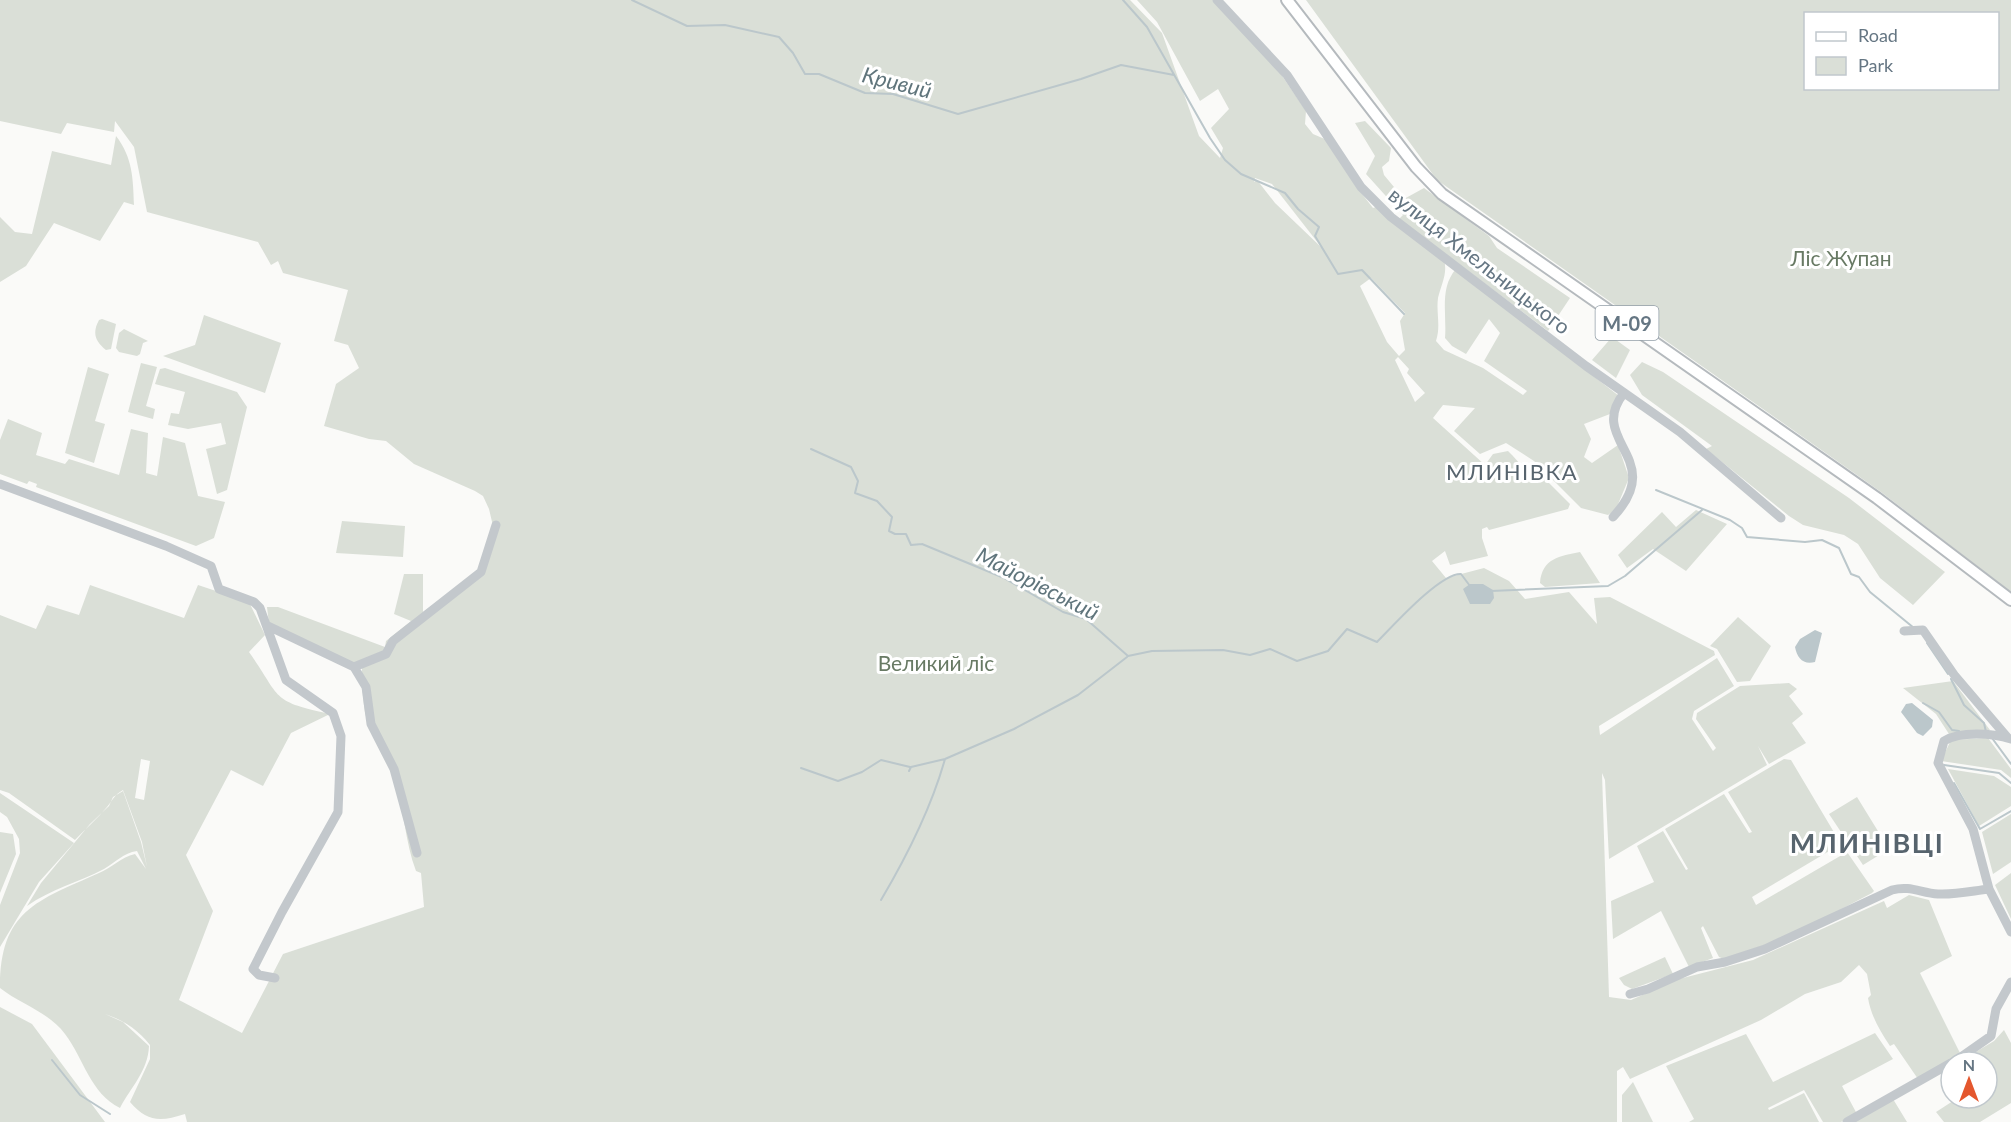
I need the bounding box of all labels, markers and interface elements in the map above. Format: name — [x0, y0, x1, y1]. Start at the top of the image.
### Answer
legend — [1804, 12, 1999, 90]
text: Road — [1858, 24, 1898, 46]
text: Park — [1858, 54, 1894, 76]
water label: Кривий — [859, 60, 935, 104]
street label: вулиця Хмельницького — [1384, 181, 1576, 339]
park label: Ліс Жупан — [1789, 245, 1892, 270]
road number: М-09 — [1596, 306, 1658, 340]
district label: МЛИНІВКА — [1446, 458, 1578, 485]
water label: Майорівський — [972, 541, 1104, 625]
park label: Великий ліс — [878, 650, 994, 675]
district label: МЛИНІВЦІ — [1790, 826, 1944, 859]
north arrow — [1939, 1050, 1999, 1110]
text: N — [1963, 1055, 1975, 1074]

